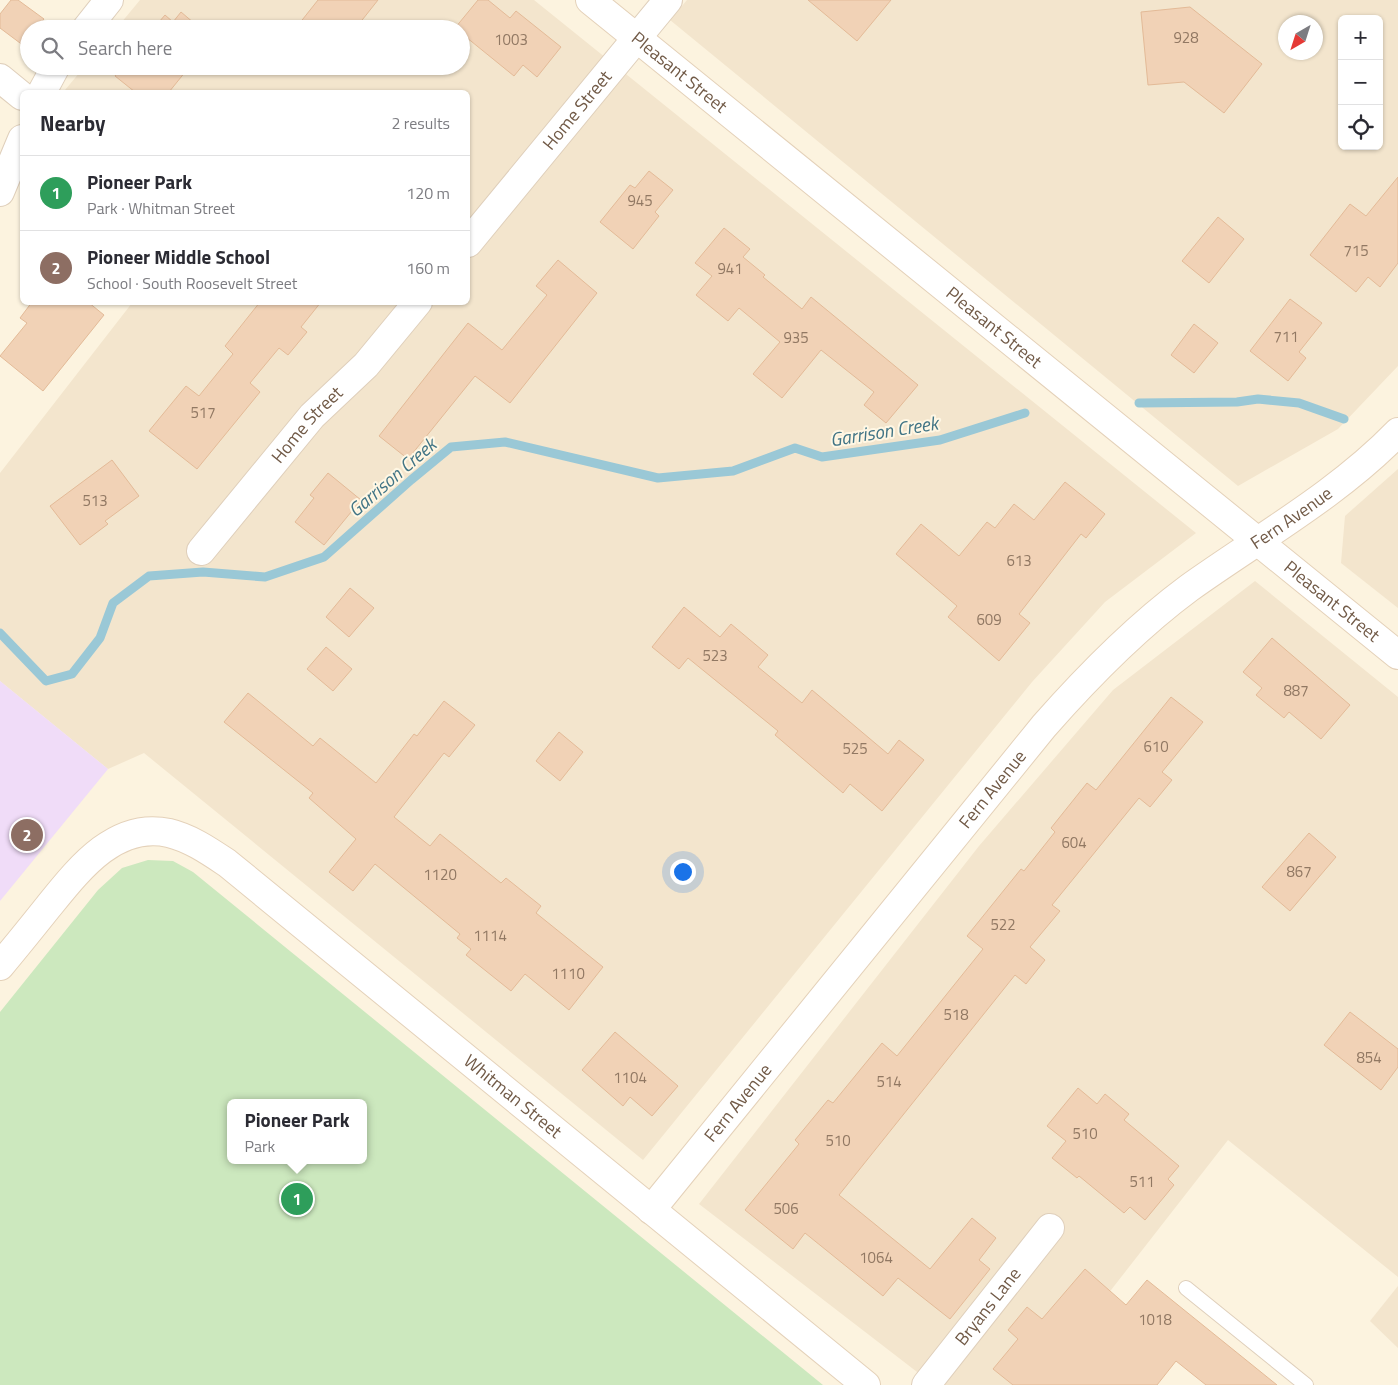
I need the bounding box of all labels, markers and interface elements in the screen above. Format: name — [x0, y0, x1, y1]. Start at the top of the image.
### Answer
north arrow — [1278, 15, 1323, 60]
map controls — [1338, 15, 1383, 150]
button: + — [1338, 15, 1383, 60]
search box — [20, 20, 470, 75]
street label: Pleasant Street — [626, 25, 734, 120]
house number: 928 — [1173, 26, 1199, 49]
house number: 1003 — [494, 28, 528, 51]
text: Search here — [78, 33, 172, 62]
icon: search — [38, 34, 66, 62]
button: − — [1338, 60, 1383, 105]
street label: Home Street — [536, 64, 618, 156]
button: locate — [1338, 105, 1383, 150]
text: Nearby — [40, 107, 105, 139]
text: 2 results — [391, 111, 450, 135]
text: Pioneer Park — [87, 167, 192, 196]
text: 1 — [52, 181, 60, 205]
text: 120 m — [406, 181, 450, 205]
house number: 945 — [627, 189, 653, 212]
text: Park · Whitman Street — [87, 196, 235, 220]
house number: 715 — [1343, 239, 1369, 262]
text: Pioneer Middle School — [87, 242, 270, 271]
text: 2 — [52, 256, 60, 280]
text: 160 m — [406, 256, 450, 280]
house number: 941 — [717, 257, 743, 280]
text: School · South Roosevelt Street — [87, 271, 297, 295]
street label: Pleasant Street — [940, 280, 1049, 375]
house number: 711 — [1273, 325, 1299, 348]
house number: 935 — [783, 326, 809, 349]
street label: Home Street — [264, 379, 349, 469]
house number: 517 — [190, 401, 216, 424]
water label: Garrison Creek — [828, 407, 942, 453]
water label: Garrison Creek — [341, 428, 444, 523]
street label: Fern Avenue — [1245, 480, 1338, 556]
house number: 513 — [82, 489, 108, 512]
house number: 613 — [1006, 549, 1032, 572]
street label: Pleasant Street — [1278, 554, 1387, 649]
house number: 609 — [976, 608, 1002, 631]
house number: 523 — [702, 644, 728, 667]
house number: 887 — [1283, 679, 1309, 702]
house number: 610 — [1143, 735, 1169, 758]
house number: 525 — [842, 737, 868, 760]
street label: Fern Avenue — [952, 744, 1033, 834]
pin: 2 — [11, 816, 43, 854]
house number: 604 — [1061, 831, 1087, 854]
your location — [670, 859, 696, 885]
house number: 867 — [1286, 860, 1312, 883]
house number: 1120 — [423, 863, 457, 886]
house number: 522 — [990, 913, 1016, 936]
house number: 1114 — [473, 924, 507, 947]
house number: 1110 — [551, 962, 585, 985]
house number: 518 — [943, 1003, 969, 1026]
house number: 854 — [1356, 1046, 1382, 1069]
street label: Whitman Street — [458, 1048, 569, 1145]
street label: Fern Avenue — [697, 1057, 778, 1148]
house number: 1104 — [613, 1066, 647, 1089]
house number: 514 — [876, 1070, 902, 1093]
popup — [227, 1099, 367, 1164]
text: Pioneer Park — [245, 1105, 350, 1134]
house number: 510 — [1072, 1122, 1098, 1145]
house number: 510 — [825, 1129, 851, 1152]
text: Park — [245, 1134, 275, 1158]
house number: 511 — [1129, 1170, 1155, 1193]
pin: 1 — [281, 1180, 313, 1218]
house number: 506 — [773, 1197, 799, 1220]
house number: 1064 — [859, 1246, 893, 1269]
street label: Bryans Lane — [948, 1261, 1027, 1351]
house number: 1018 — [1138, 1308, 1172, 1331]

